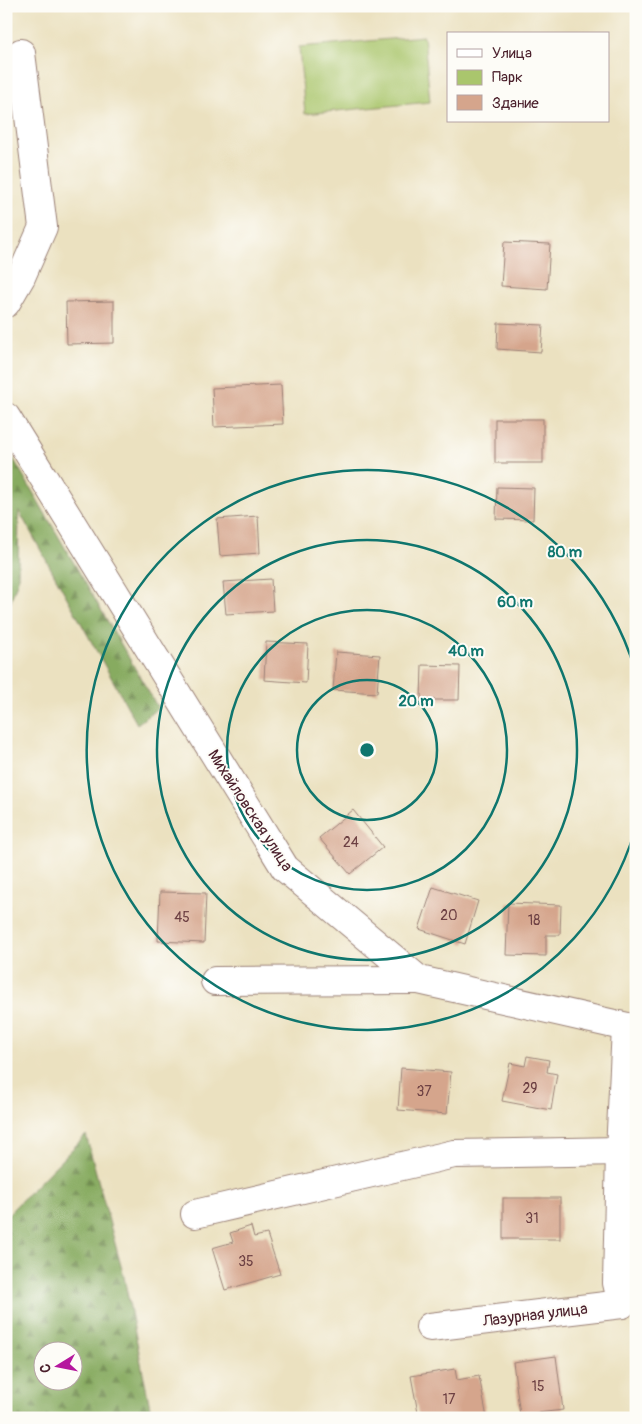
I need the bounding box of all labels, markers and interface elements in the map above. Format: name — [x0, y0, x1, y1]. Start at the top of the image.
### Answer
legend — [447, 32, 610, 122]
text: Улица — [492, 44, 532, 63]
text: Парк — [492, 68, 523, 87]
text: Здание — [492, 94, 539, 113]
text: 80 m — [548, 543, 582, 562]
text: 60 m — [497, 593, 533, 612]
text: 40 m — [448, 642, 484, 661]
text: 20 m — [398, 692, 434, 711]
centre of rings — [358, 741, 376, 759]
street label: Михайловская улица — [203, 746, 297, 875]
house number: 24 — [343, 834, 359, 851]
house number: 20 — [440, 907, 458, 924]
house number: 45 — [174, 909, 190, 926]
house number: 18 — [528, 912, 540, 929]
house number: 29 — [522, 1080, 538, 1097]
house number: 37 — [416, 1083, 432, 1100]
house number: 31 — [525, 1210, 539, 1227]
house number: 35 — [238, 1253, 254, 1270]
street label: Лазурная улица — [481, 1299, 589, 1331]
north arrow — [32, 1342, 82, 1392]
text: С — [37, 1362, 55, 1374]
house number: 15 — [531, 1378, 545, 1395]
house number: 17 — [443, 1391, 456, 1408]

